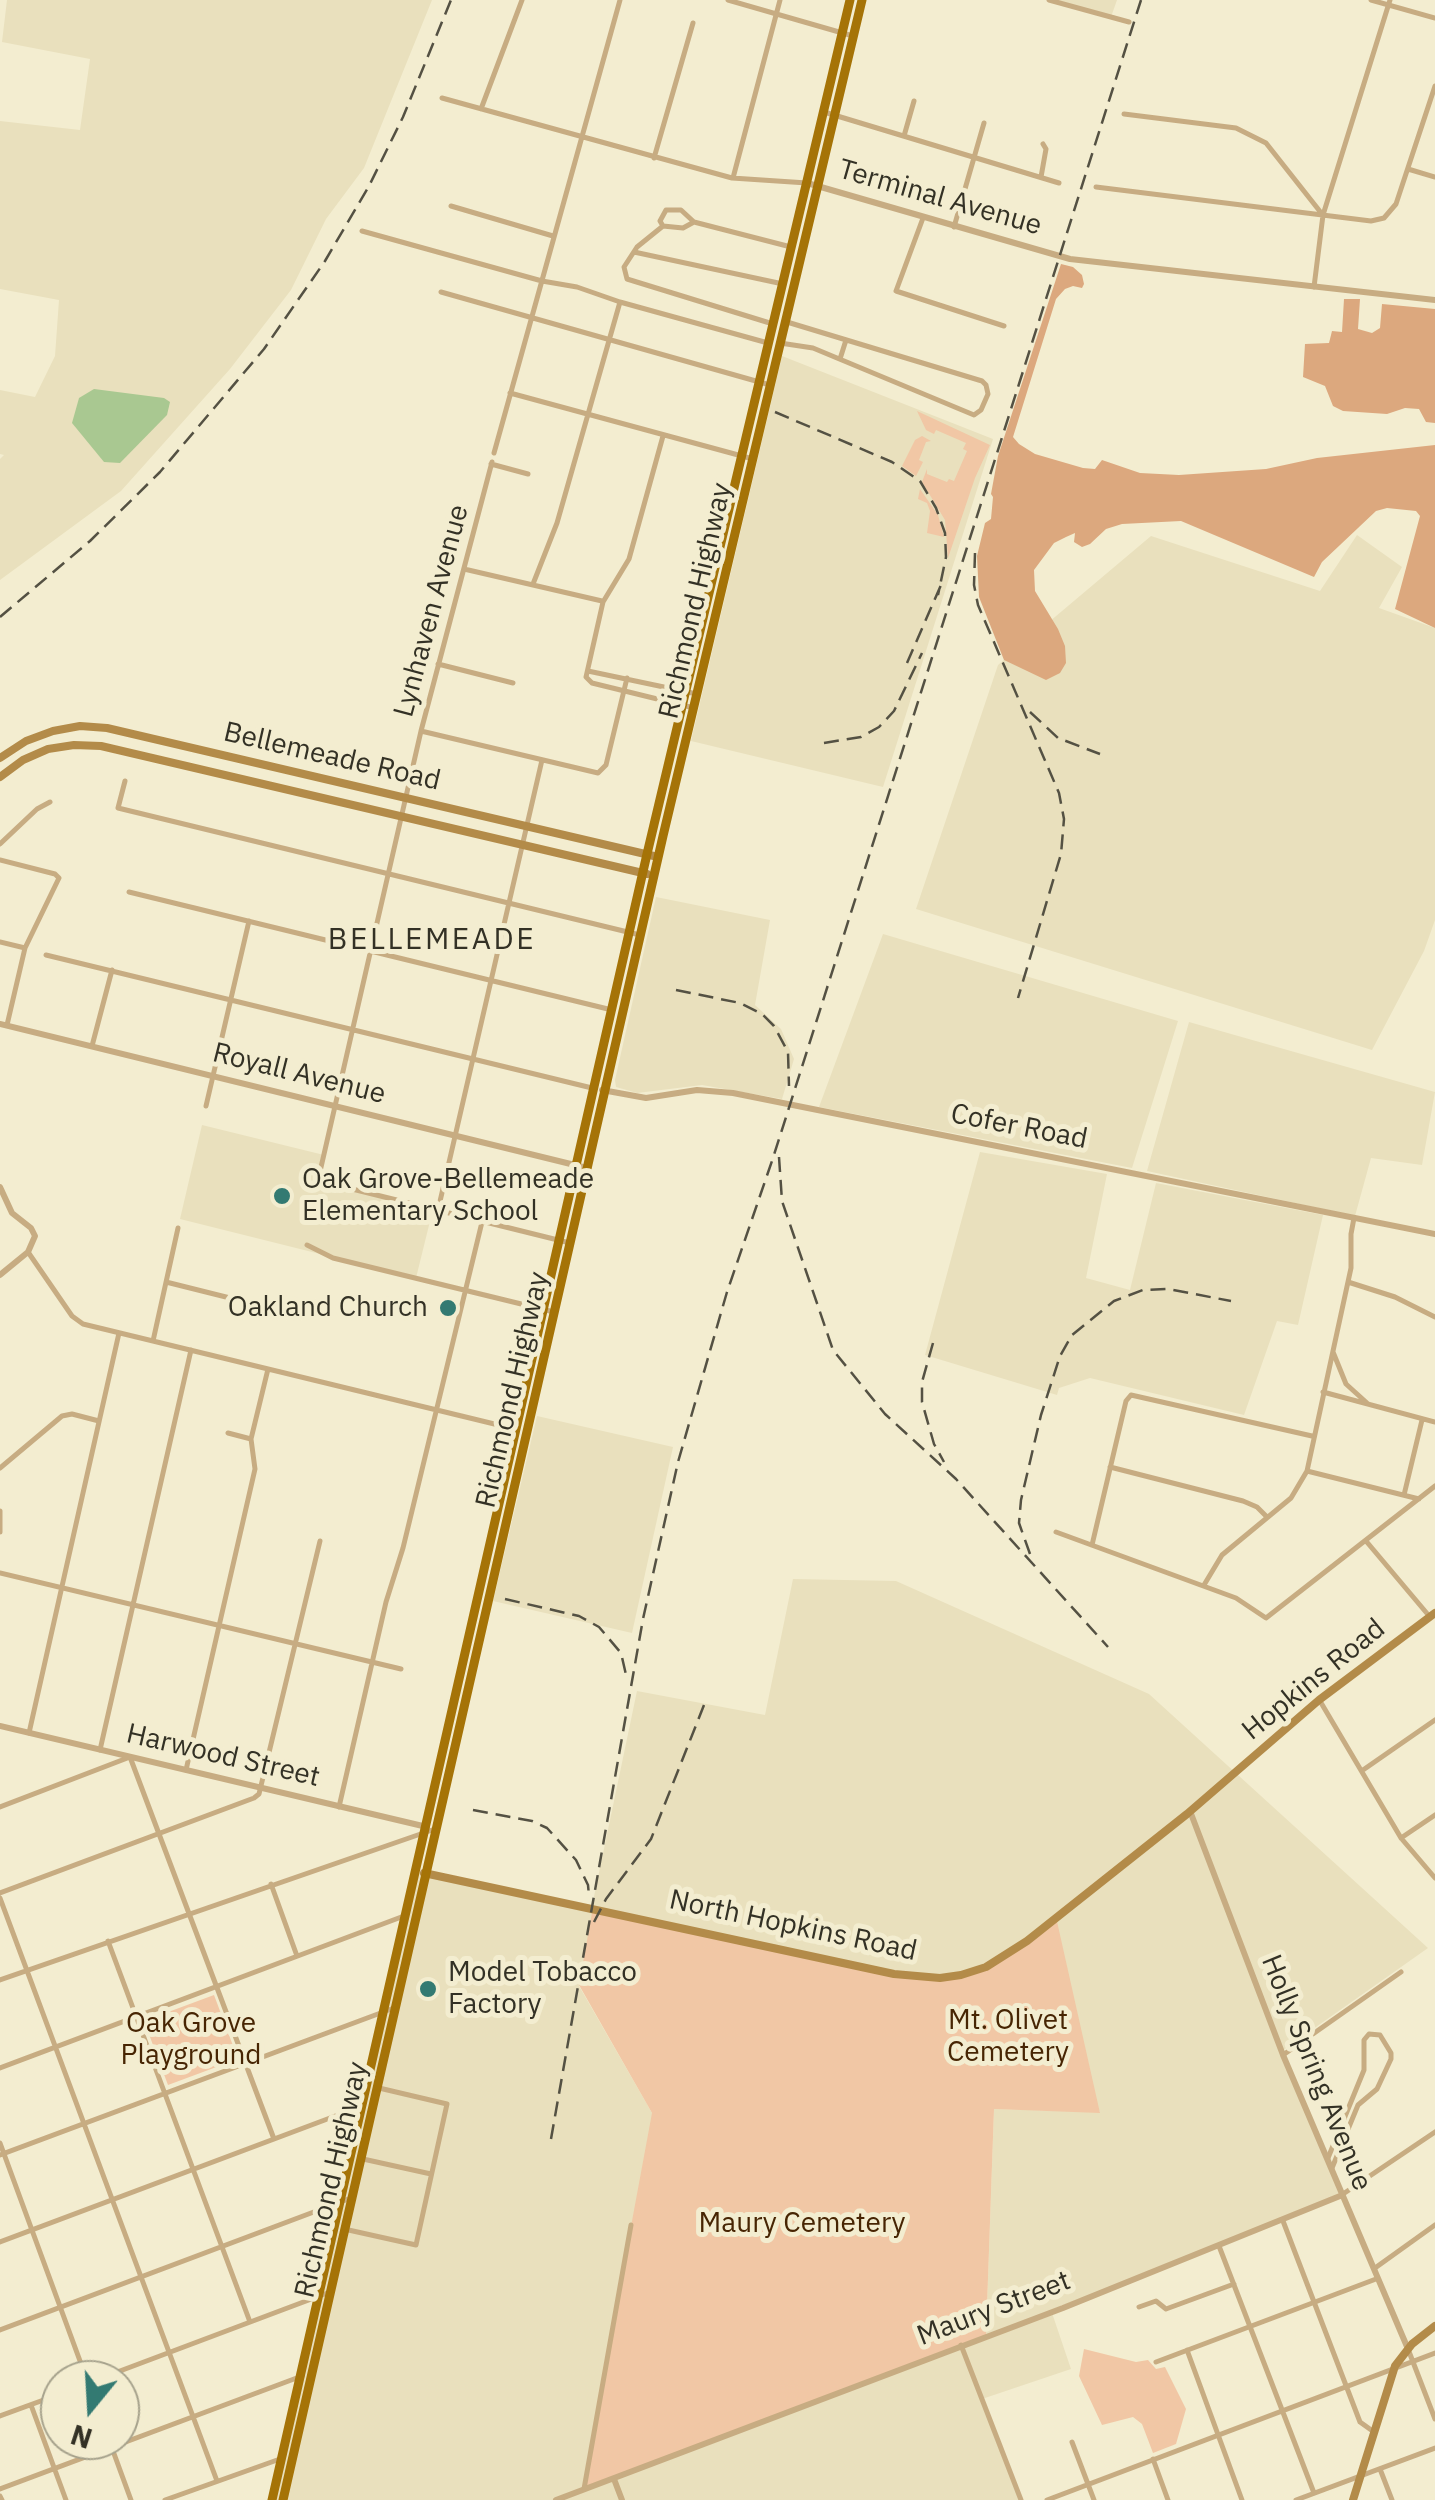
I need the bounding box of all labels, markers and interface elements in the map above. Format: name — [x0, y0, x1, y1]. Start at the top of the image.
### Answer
street label: Terminal Avenue — [835, 153, 1045, 243]
street label: Richmond Highway — [653, 480, 739, 722]
street label: Lynhaven Avenue — [388, 501, 476, 721]
street label: Bellemeade Road — [220, 716, 444, 798]
district label: BELLEMEADE — [328, 922, 536, 958]
street label: Royall Avenue — [209, 1036, 389, 1112]
street label: Cofer Road — [948, 1097, 1090, 1157]
place label: Oak Grove-Bellemeade Elementary School — [302, 1163, 594, 1229]
marker: Oak Grove-Bellemeade Elementary School — [271, 1185, 293, 1207]
street label: Richmond Highway — [470, 1269, 556, 1511]
place label: Oakland Church — [228, 1291, 428, 1325]
marker: Oakland Church — [437, 1297, 459, 1319]
street label: Hopkins Road — [1236, 1612, 1392, 1748]
street label: Harwood Street — [123, 1717, 323, 1795]
street label: North Hopkins Road — [666, 1883, 920, 1969]
street label: Holly Spring Avenue — [1253, 1950, 1379, 2196]
place label: Model Tobacco Factory — [448, 1956, 637, 2022]
marker: Model Tobacco Factory — [417, 1978, 439, 2000]
park label: Mt. Olivet Cemetery — [947, 2004, 1069, 2070]
park label: Oak Grove Playground — [120, 2007, 262, 2073]
street label: Richmond Highway — [289, 2059, 375, 2301]
park label: Maury Cemetery — [699, 2207, 905, 2241]
street label: Maury Street — [913, 2264, 1075, 2354]
north arrow — [40, 2360, 140, 2460]
text: N — [66, 2416, 97, 2458]

